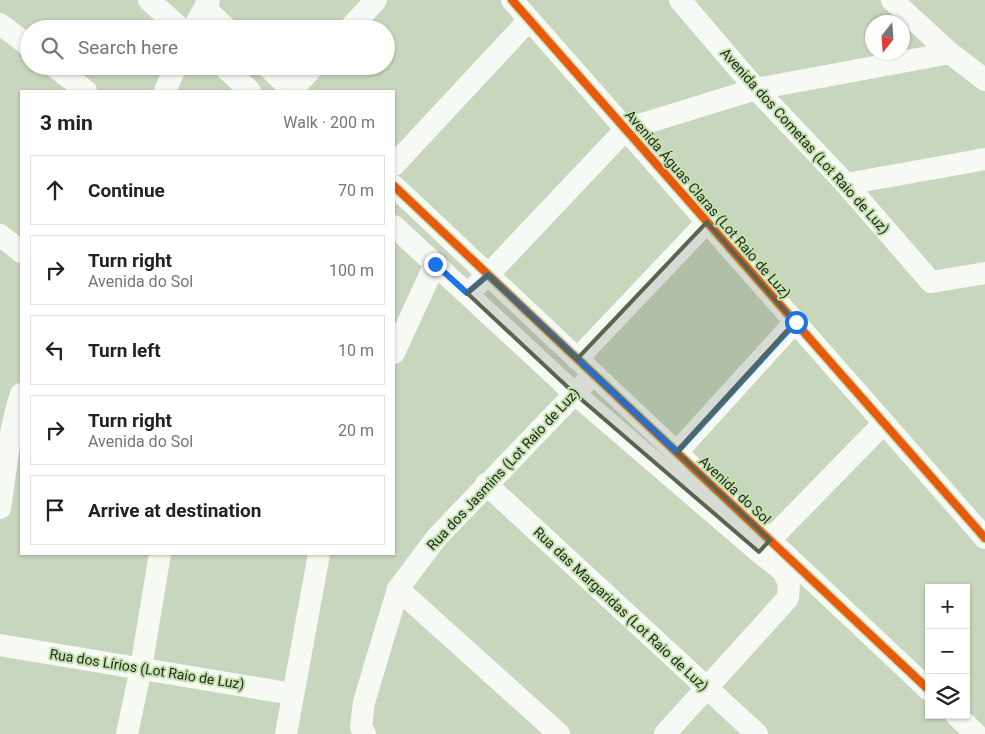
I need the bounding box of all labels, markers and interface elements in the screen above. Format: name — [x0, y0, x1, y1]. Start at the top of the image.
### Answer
north arrow — [865, 15, 910, 60]
search box — [20, 20, 395, 75]
icon: search — [38, 34, 66, 62]
text: Search here — [78, 36, 178, 59]
street label: Avenida dos Cometas (Lot Raio de Luz) — [717, 45, 893, 238]
street label: Avenida Águas Claras (Lot Raio de Luz) — [621, 106, 795, 302]
text: 3 min — [40, 111, 93, 135]
text: Walk · 200 m — [283, 113, 375, 132]
icon: ahead — [41, 176, 69, 204]
text: Continue — [88, 179, 165, 202]
text: 70 m — [338, 181, 374, 200]
text: Turn right — [88, 249, 172, 272]
route end — [424, 253, 447, 276]
icon: right — [41, 256, 69, 284]
text: 100 m — [329, 261, 374, 280]
text: Avenida do Sol — [88, 272, 193, 291]
route start — [785, 311, 808, 334]
icon: left — [41, 336, 69, 364]
text: Turn left — [88, 339, 161, 362]
text: 10 m — [338, 341, 374, 360]
street label: Rua dos Jasmins (Lot Raio de Luz) — [424, 385, 583, 554]
text: Turn right — [88, 409, 172, 432]
icon: right — [41, 416, 69, 444]
text: 20 m — [338, 421, 374, 440]
text: Avenida do Sol — [88, 432, 193, 451]
street label: Avenida do Sol — [696, 453, 774, 527]
icon: arrive — [41, 496, 69, 524]
text: Arrive at destination — [88, 499, 261, 522]
street label: Rua das Margaridas (Lot Raio de Luz) — [530, 524, 712, 695]
map controls — [925, 584, 970, 719]
button: + — [925, 584, 970, 629]
button: − — [925, 629, 970, 674]
street label: Rua dos Lírios (Lot Raio de Luz) — [48, 646, 245, 693]
button: layers — [925, 674, 970, 719]

